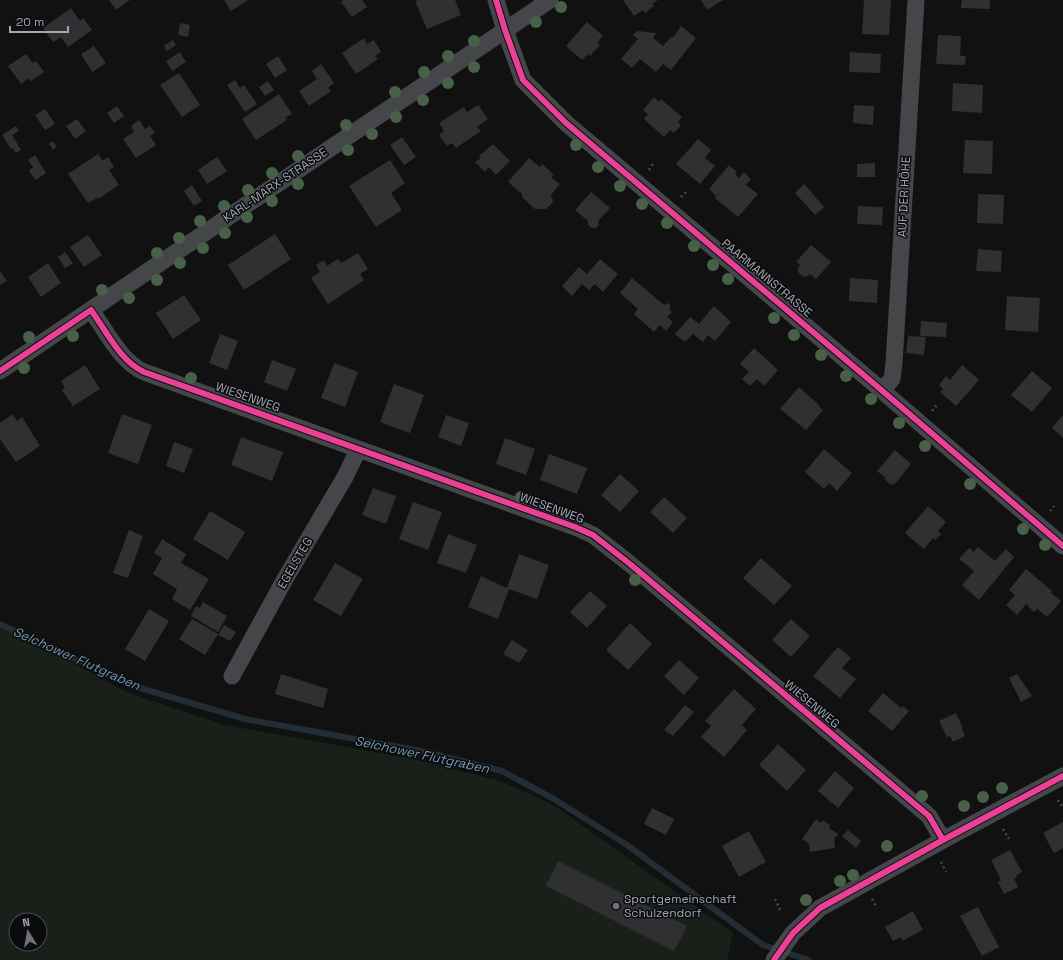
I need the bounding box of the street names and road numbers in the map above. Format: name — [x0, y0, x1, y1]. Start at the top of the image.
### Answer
street label: KARL-MARX-STRASSE — [220, 144, 331, 226]
street label: AUF DER HÖHE — [894, 156, 914, 238]
street label: PAARMANNSTRASSE — [718, 235, 816, 321]
street label: WIESENWEG — [214, 378, 283, 416]
street label: WIESENWEG — [518, 489, 586, 527]
street label: EGELSTEG — [274, 534, 316, 592]
street label: WIESENWEG — [781, 676, 843, 732]

